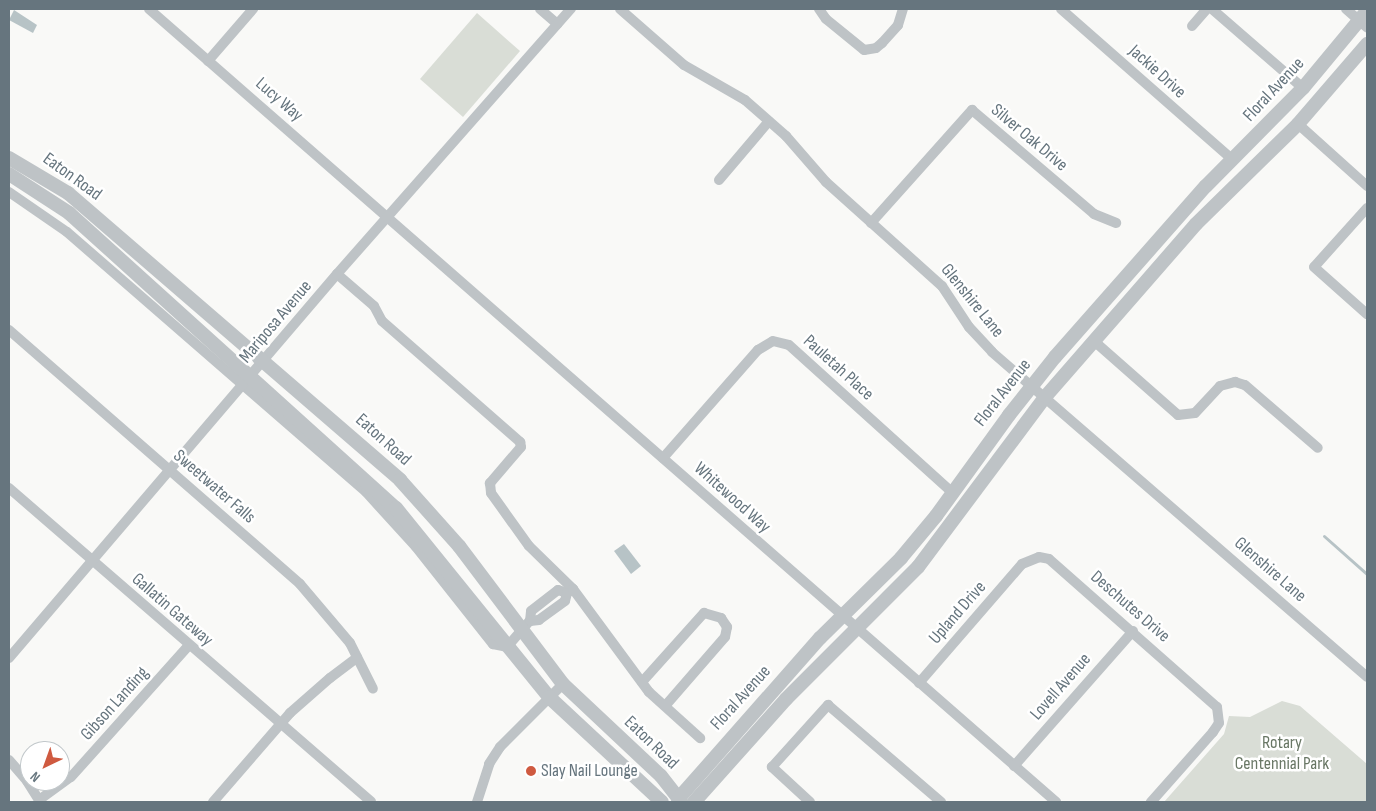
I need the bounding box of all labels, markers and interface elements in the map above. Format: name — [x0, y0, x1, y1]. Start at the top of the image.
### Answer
street label: Jackie Drive — [1124, 41, 1190, 103]
street label: Floral Avenue — [1239, 53, 1309, 127]
street label: Lucy Way — [251, 73, 307, 127]
street label: Silver Oak Drive — [986, 100, 1072, 176]
street label: Eaton Road — [38, 148, 106, 206]
street label: Glenshire Lane — [936, 260, 1008, 342]
street label: Mariposa Avenue — [235, 276, 317, 368]
street label: Pauletah Place — [798, 331, 878, 405]
street label: Floral Avenue — [970, 355, 1036, 431]
street label: Eaton Road — [351, 409, 415, 471]
street label: Sweetwater Falls — [169, 446, 259, 528]
street label: Whitewood Way — [689, 458, 775, 538]
street label: Glenshire Lane — [1230, 533, 1310, 607]
street label: Deschutes Drive — [1086, 567, 1174, 647]
street label: Gallatin Gateway — [127, 569, 217, 651]
street label: Upland Drive — [925, 577, 991, 649]
street label: Lovell Avenue — [1026, 649, 1096, 725]
street label: Floral Avenue — [706, 661, 776, 735]
street label: Gibson Landing — [76, 663, 154, 745]
street label: Eaton Road — [619, 712, 683, 774]
park label: Rotary Centennial Park — [1235, 733, 1329, 776]
north arrow — [20, 741, 70, 791]
place label: Slay Nail Lounge — [541, 760, 638, 782]
marker: Slay Nail Lounge — [525, 765, 537, 777]
text: N — [27, 768, 44, 786]

